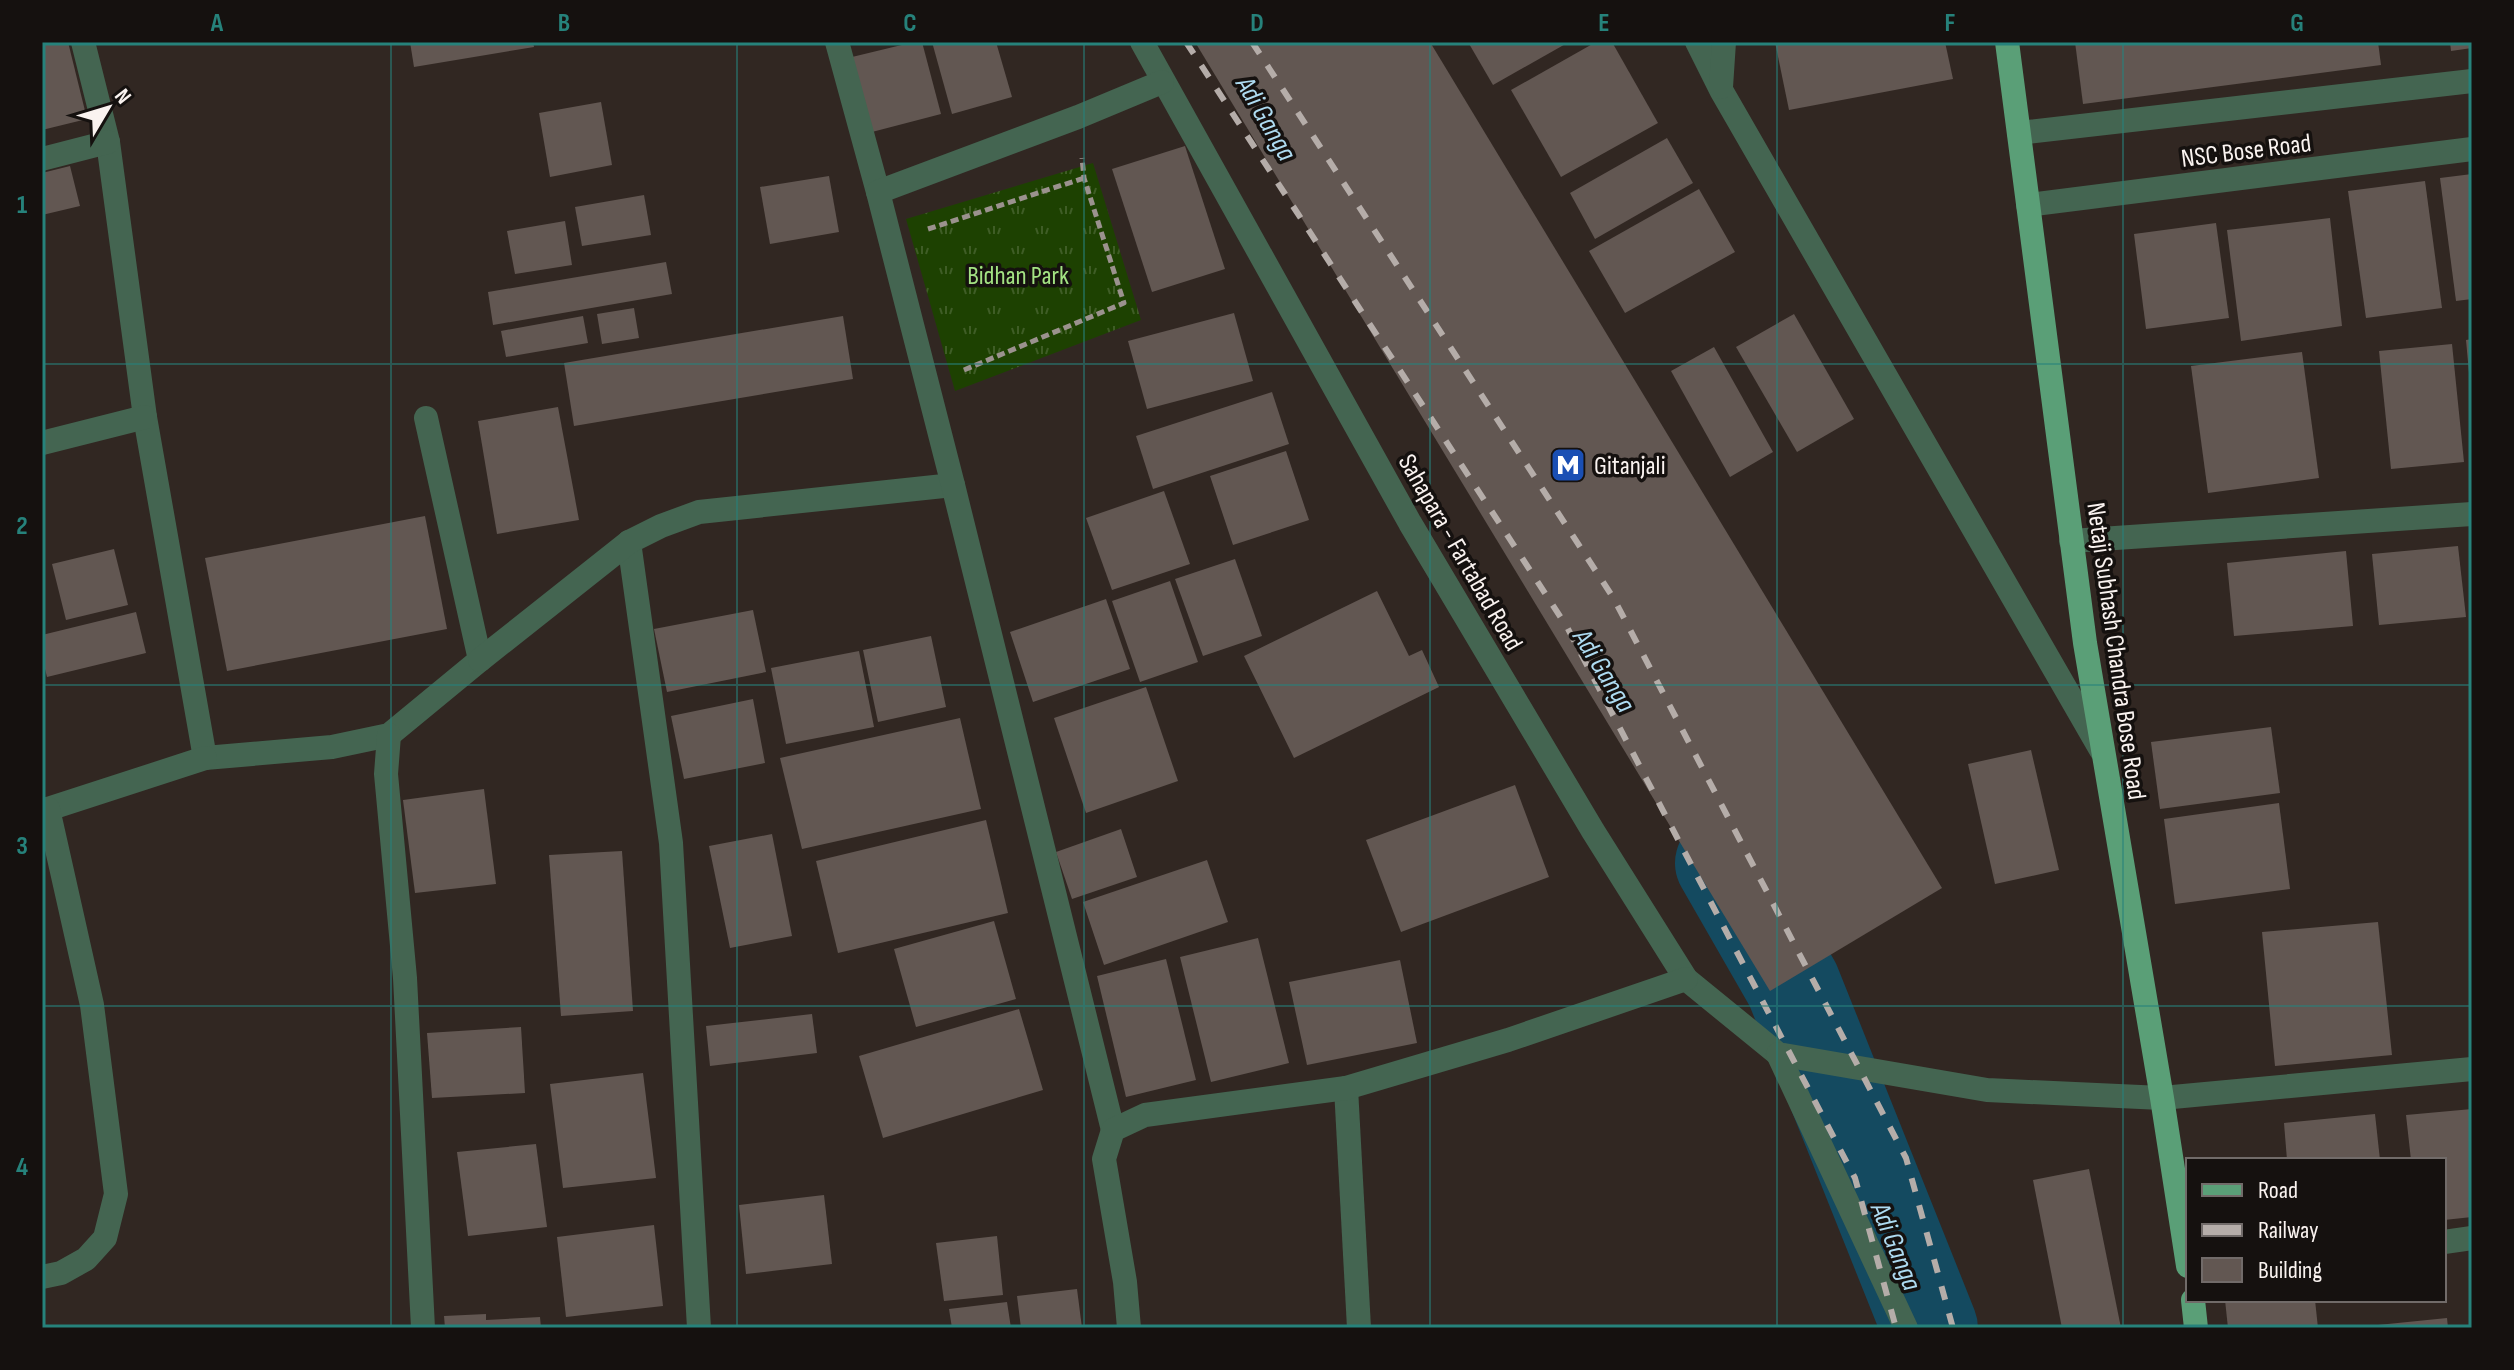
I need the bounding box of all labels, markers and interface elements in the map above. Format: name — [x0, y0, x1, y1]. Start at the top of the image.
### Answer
text: A — [210, 8, 224, 39]
text: B — [558, 8, 570, 39]
text: C — [903, 8, 917, 39]
text: D — [1250, 8, 1264, 39]
text: E — [1598, 8, 1610, 39]
text: F — [1945, 8, 1956, 39]
text: G — [2290, 8, 2304, 39]
north arrow — [68, 68, 148, 148]
water label: Adi Ganga — [1228, 70, 1303, 167]
text: N — [108, 84, 137, 110]
street label: NSC Bose Road — [2179, 128, 2313, 175]
text: 1 — [17, 190, 27, 221]
park label: Bidhan Park — [967, 261, 1069, 292]
metro station icon: Gitanjali — [1549, 446, 1587, 484]
street label: Sahapara - Fartabad Road — [1391, 449, 1529, 657]
place label: Gitanjali — [1594, 451, 1666, 482]
street label: Netaji Subhash Chandra Bose Road — [2079, 500, 2152, 802]
text: 2 — [16, 511, 28, 542]
water label: Adi Ganga — [1565, 622, 1642, 719]
text: 3 — [16, 831, 28, 862]
text: 4 — [16, 1152, 28, 1183]
legend — [2186, 1158, 2446, 1302]
text: Road — [2258, 1176, 2298, 1205]
water label: Adi Ganga — [1863, 1197, 1928, 1296]
text: Railway — [2258, 1216, 2318, 1245]
text: Building — [2258, 1256, 2322, 1285]

